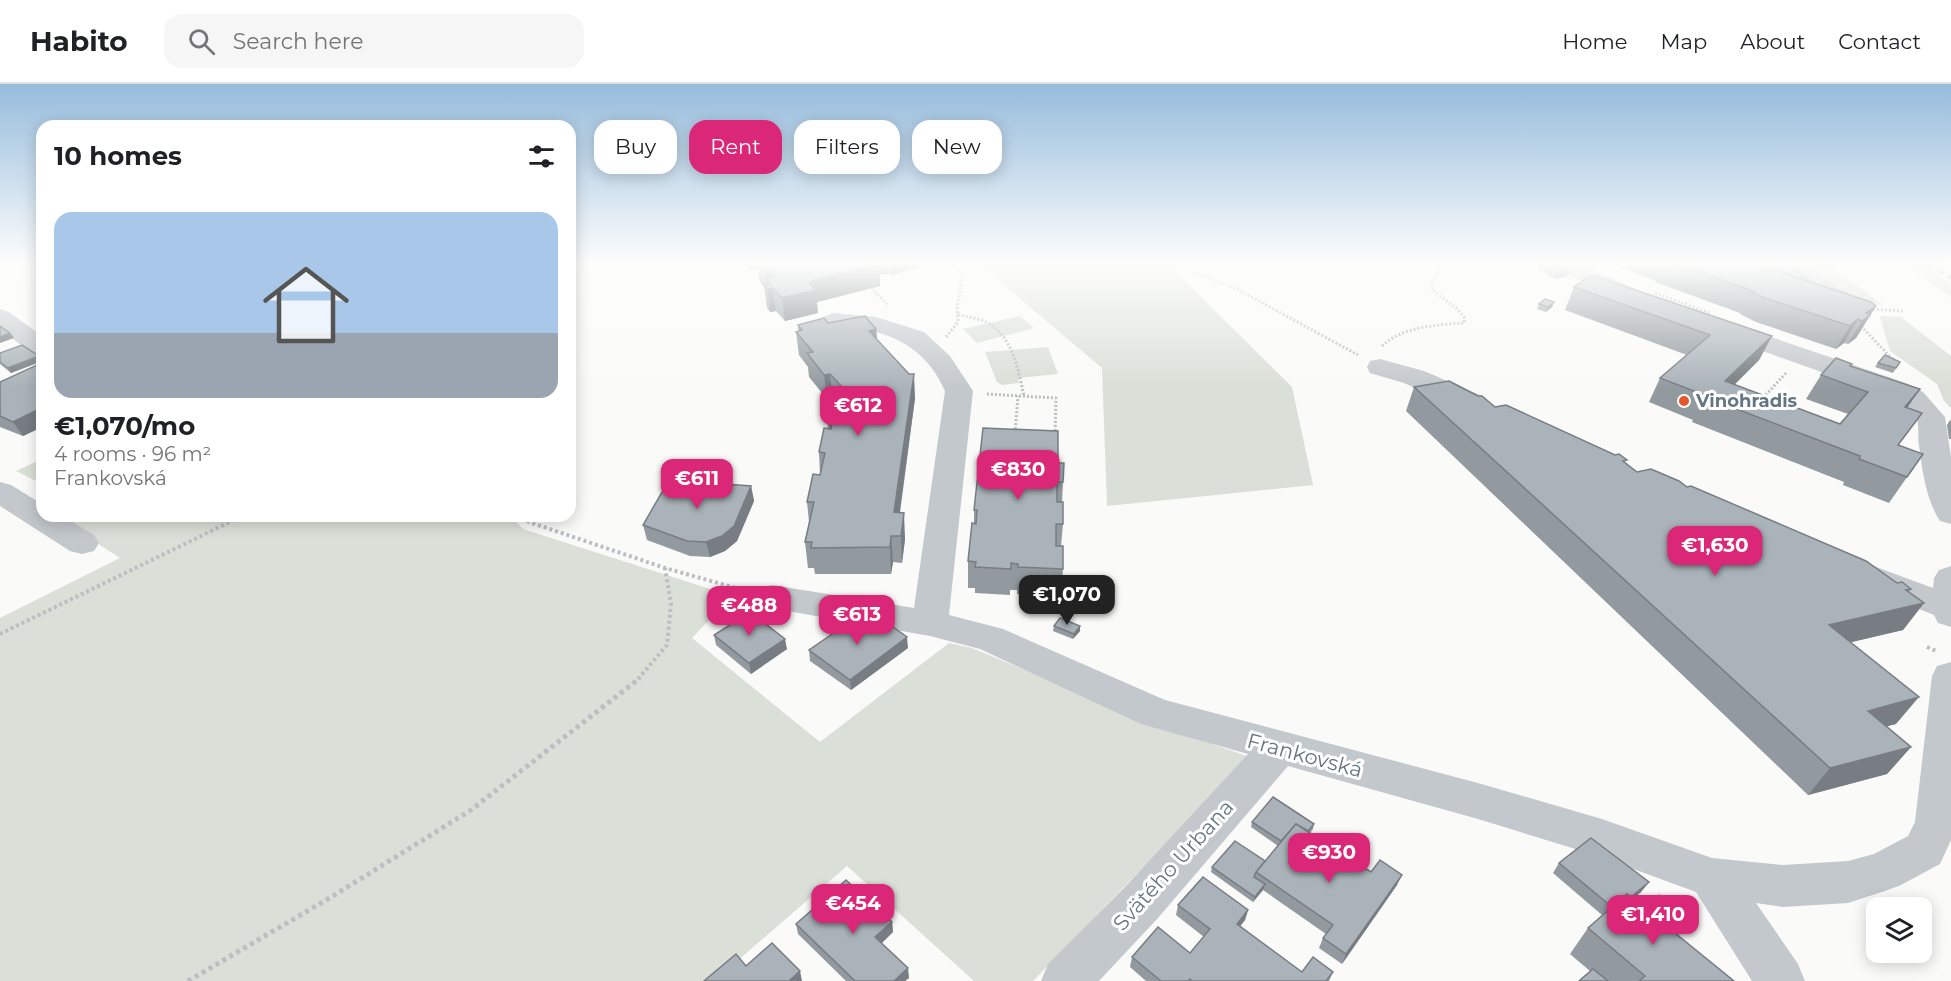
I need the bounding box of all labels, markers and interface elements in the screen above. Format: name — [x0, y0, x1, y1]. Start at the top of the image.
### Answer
search box — [164, 14, 584, 68]
text: Habito — [30, 24, 128, 58]
icon: search — [185, 25, 218, 58]
text: Search here — [233, 28, 364, 55]
text: Home — [1562, 29, 1627, 54]
text: Map — [1660, 29, 1707, 54]
text: About — [1740, 29, 1805, 54]
text: Contact — [1838, 29, 1921, 54]
chip: Buy — [594, 120, 677, 174]
chip: Rent — [689, 120, 782, 174]
chip: Filters — [794, 120, 900, 174]
chip: New — [912, 120, 1002, 174]
text: 10 homes — [54, 140, 182, 172]
icon: filters — [525, 140, 558, 173]
icon: home — [252, 251, 360, 359]
pin: €612 — [822, 386, 894, 437]
place label: Vinohradis — [1695, 390, 1798, 412]
text: €612 — [834, 393, 882, 417]
marker: Vinohradis — [1677, 394, 1691, 408]
text: €1,070/mo — [54, 410, 195, 442]
text: 4 rooms · 96 m² — [54, 442, 211, 466]
pin: €830 — [982, 450, 1054, 501]
text: €830 — [991, 457, 1045, 481]
pin: €611 — [661, 459, 733, 510]
text: Frankovská — [54, 466, 167, 490]
text: €611 — [675, 466, 719, 490]
pin: €1,630 — [1666, 526, 1764, 577]
text: €1,630 — [1681, 533, 1749, 557]
pin: €1,070 — [1018, 575, 1116, 626]
text: €1,070 — [1033, 582, 1101, 606]
pin: €488 — [713, 586, 785, 637]
text: €488 — [721, 593, 777, 617]
pin: €613 — [821, 595, 893, 646]
text: €613 — [833, 602, 881, 626]
street label: Frankovská — [1245, 728, 1365, 782]
street label: Svätého Urbana — [1108, 794, 1238, 936]
pin: €930 — [1293, 833, 1365, 884]
text: €930 — [1302, 840, 1356, 864]
pin: €454 — [817, 884, 889, 935]
text: €454 — [825, 891, 881, 915]
pin: €1,410 — [1604, 895, 1702, 946]
map controls — [1866, 897, 1932, 963]
button: layers — [1866, 897, 1932, 963]
text: €1,410 — [1621, 902, 1685, 926]

